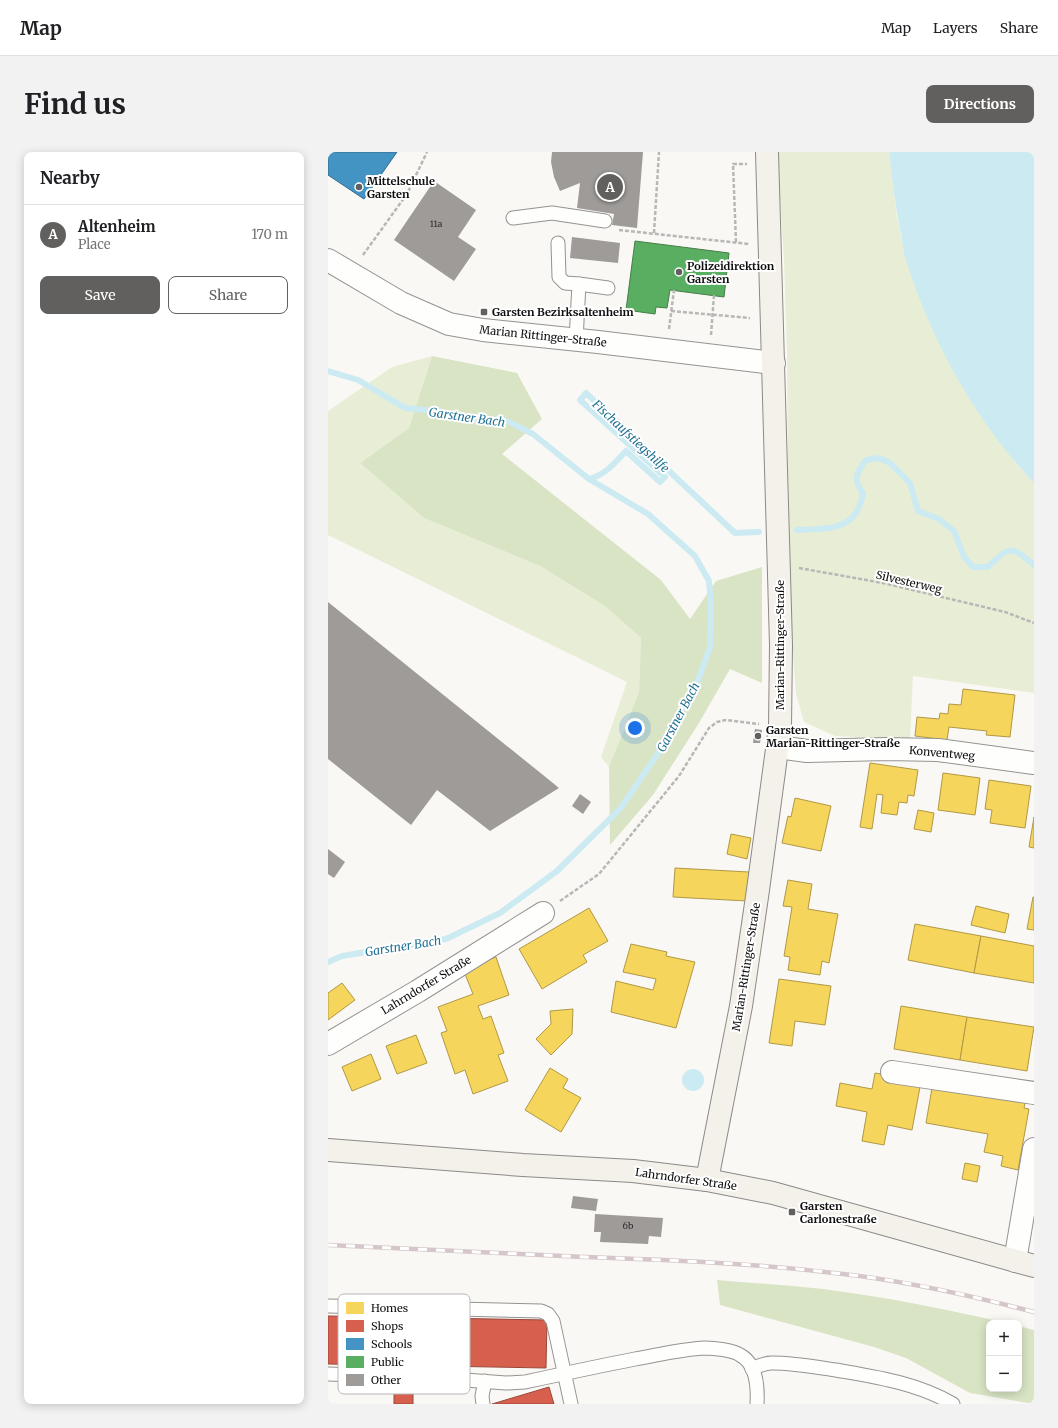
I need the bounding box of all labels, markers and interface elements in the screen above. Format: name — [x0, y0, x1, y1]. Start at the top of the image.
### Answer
text: Map — [20, 16, 62, 40]
text: Map — [881, 19, 911, 37]
text: Layers — [933, 19, 978, 37]
text: Share — [1000, 19, 1038, 37]
button: Directions — [926, 85, 1034, 123]
text: Find us — [24, 86, 126, 122]
text: Nearby — [40, 167, 100, 189]
pin: A — [597, 172, 623, 202]
place label: Mittelschule Garsten — [367, 174, 435, 201]
marker: Mittelschule Garsten — [354, 182, 364, 192]
text: Altenheim — [78, 217, 156, 236]
house number: 11a — [430, 218, 443, 229]
text: A — [48, 226, 58, 243]
text: 170 m — [251, 226, 288, 243]
text: Place — [78, 236, 111, 253]
place label: Polizeidirektion Garsten — [687, 259, 775, 286]
marker: Polizeidirektion Garsten — [674, 267, 684, 277]
button: Save — [40, 276, 160, 314]
button: Share — [168, 276, 288, 314]
place label: Garsten Bezirksaltenheim — [492, 305, 634, 319]
marker: Garsten Bezirksaltenheim — [479, 307, 489, 317]
street label: Marian Rittinger-Straße — [479, 322, 608, 350]
water label: Fischaufstiegshilfe — [589, 396, 673, 476]
water label: Garstner Bach — [428, 404, 506, 430]
street label: Silvesterweg — [875, 568, 944, 596]
street label: Marian-Rittinger-Straße — [773, 580, 787, 710]
water label: Garstner Bach — [653, 680, 703, 754]
your location — [625, 718, 645, 738]
place label: Garsten Marian-Rittinger-Straße — [766, 723, 900, 750]
marker: Garsten Marian-Rittinger-Straße — [753, 731, 763, 741]
street label: Konventweg — [908, 743, 976, 763]
street label: Marian-Rittinger-Straße — [729, 901, 763, 1032]
water label: Garstner Bach — [364, 933, 442, 959]
street label: Lahrndorfer Straße — [378, 952, 474, 1017]
street label: Lahrndorfer Straße — [634, 1165, 738, 1193]
place label: Garsten Carlonestraße — [800, 1199, 877, 1226]
marker: Garsten Carlonestraße — [787, 1207, 797, 1217]
house number: 6b — [623, 1220, 634, 1231]
legend — [338, 1294, 470, 1394]
text: Homes — [371, 1301, 408, 1315]
text: Shops — [371, 1319, 403, 1333]
map controls — [986, 1320, 1022, 1392]
button: + — [986, 1320, 1022, 1356]
text: Schools — [371, 1337, 412, 1351]
text: Public — [371, 1355, 404, 1369]
button: − — [986, 1356, 1022, 1392]
text: Other — [371, 1373, 401, 1387]

